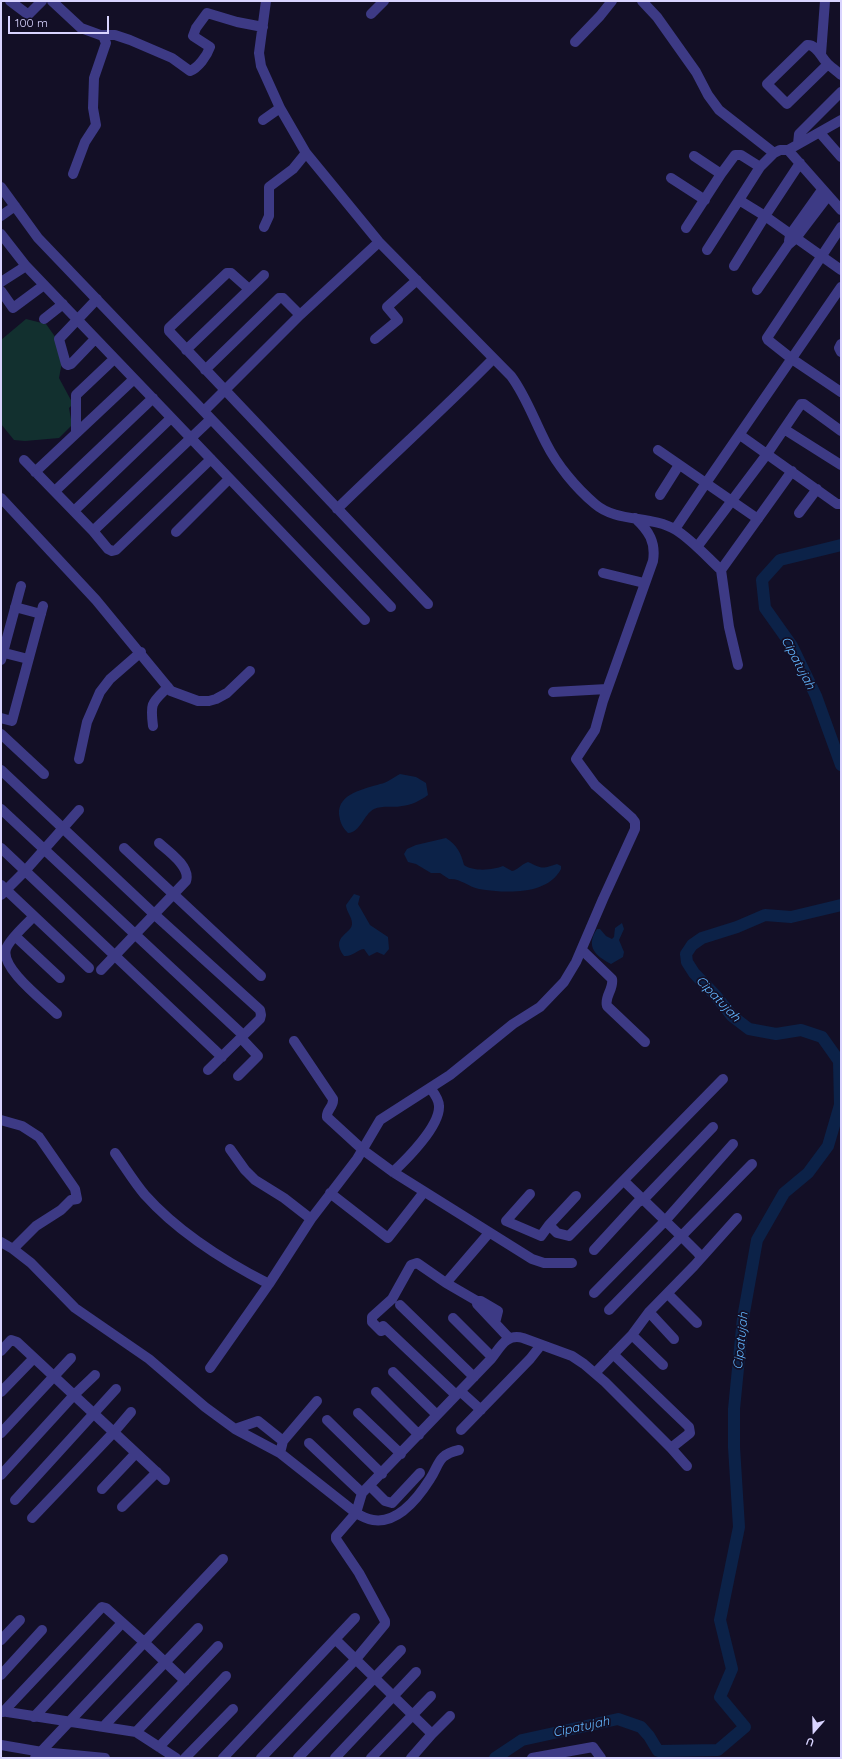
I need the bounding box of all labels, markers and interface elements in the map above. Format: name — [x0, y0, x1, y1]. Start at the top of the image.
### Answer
scale bar — [10, 8, 111, 34]
text: 100 m — [15, 15, 48, 30]
water label: Cipatujah — [778, 634, 818, 692]
water label: Cipatujah — [692, 973, 744, 1025]
water label: Cipatujah — [730, 1312, 752, 1370]
north arrow — [794, 1711, 834, 1751]
water label: Cipatujah — [551, 1713, 611, 1741]
text: U — [804, 1734, 816, 1750]

